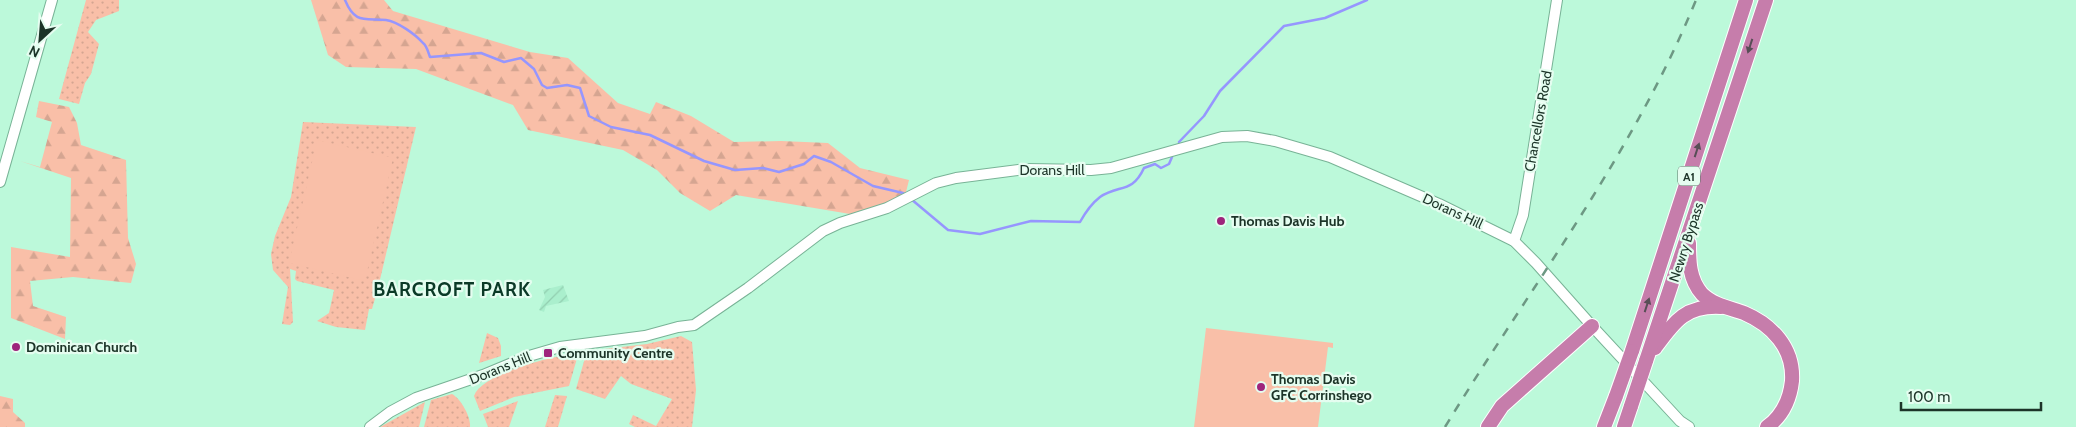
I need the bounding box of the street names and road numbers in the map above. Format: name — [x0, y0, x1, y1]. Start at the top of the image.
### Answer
street label: Chancellors Road — [1520, 69, 1556, 173]
street label: Dorans Hill — [1020, 161, 1085, 179]
road number: A1 — [1678, 167, 1700, 186]
street label: Dorans Hill — [1420, 189, 1487, 233]
street label: Newry Bypass — [1665, 200, 1707, 284]
street label: Dorans Hill — [467, 347, 534, 389]

